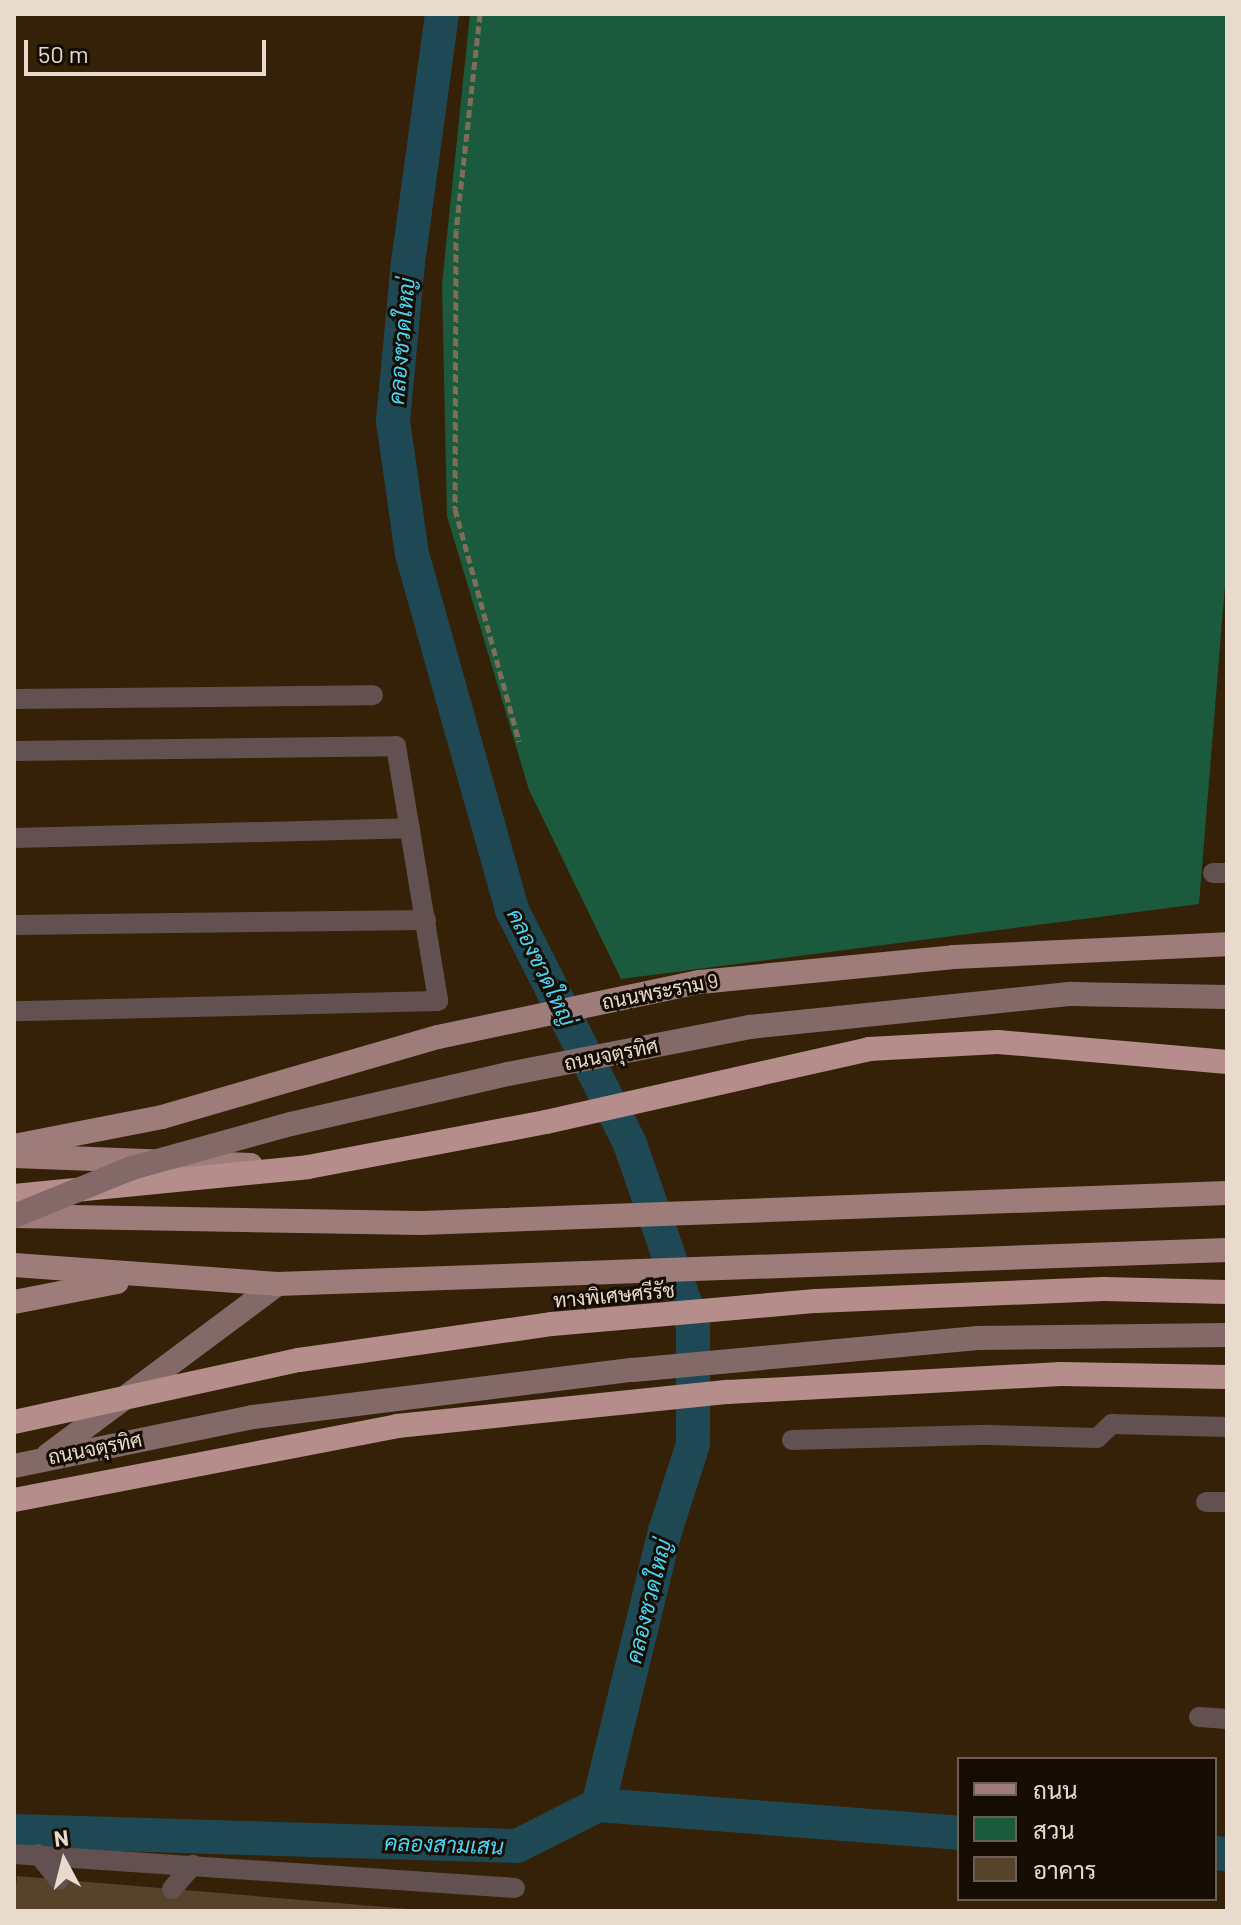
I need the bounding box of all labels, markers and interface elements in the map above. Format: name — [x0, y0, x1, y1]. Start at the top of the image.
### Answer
scale bar — [28, 24, 270, 74]
text: 50 m — [38, 39, 89, 68]
water label: คลองชวดใหญ่ — [382, 276, 420, 406]
water label: คลองชวดใหญ่ — [502, 904, 582, 1030]
street label: ถนนพระราม 9 — [600, 968, 720, 1014]
street label: ถนนจตุรทิศ — [562, 1033, 660, 1075]
street label: ทางพิเศษศรีรัช — [552, 1278, 676, 1312]
street label: ถนนจตุรทิศ — [46, 1427, 144, 1469]
water label: คลองชวดใหญ่ — [620, 1536, 676, 1666]
legend — [957, 1757, 1217, 1901]
text: ถนน — [1033, 1775, 1078, 1804]
text: สวน — [1033, 1815, 1075, 1844]
north arrow — [24, 1821, 104, 1901]
text: N — [52, 1823, 70, 1851]
water label: คลองสามเสน — [384, 1829, 504, 1859]
text: อาคาร — [1033, 1855, 1096, 1884]

